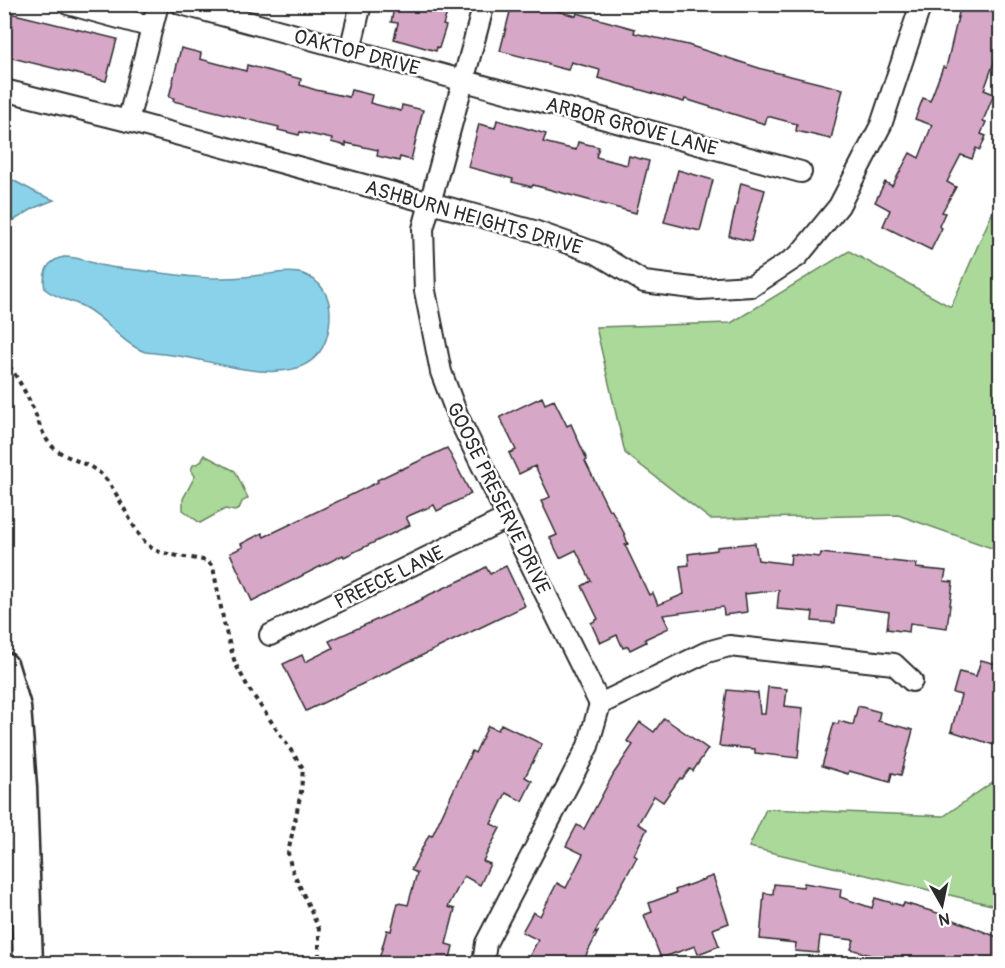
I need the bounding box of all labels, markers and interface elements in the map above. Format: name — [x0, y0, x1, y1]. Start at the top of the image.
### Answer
street label: OAKTOP DRIVE — [291, 24, 422, 81]
street label: ARBOR GROVE LANE — [543, 92, 721, 161]
street label: ASHBURN HEIGHTS DRIVE — [362, 174, 585, 260]
street label: GOOSE PRESERVE DRIVE — [441, 398, 556, 598]
street label: PREECE LANE — [330, 540, 448, 615]
north arrow — [912, 875, 972, 935]
text: N — [937, 908, 951, 930]

